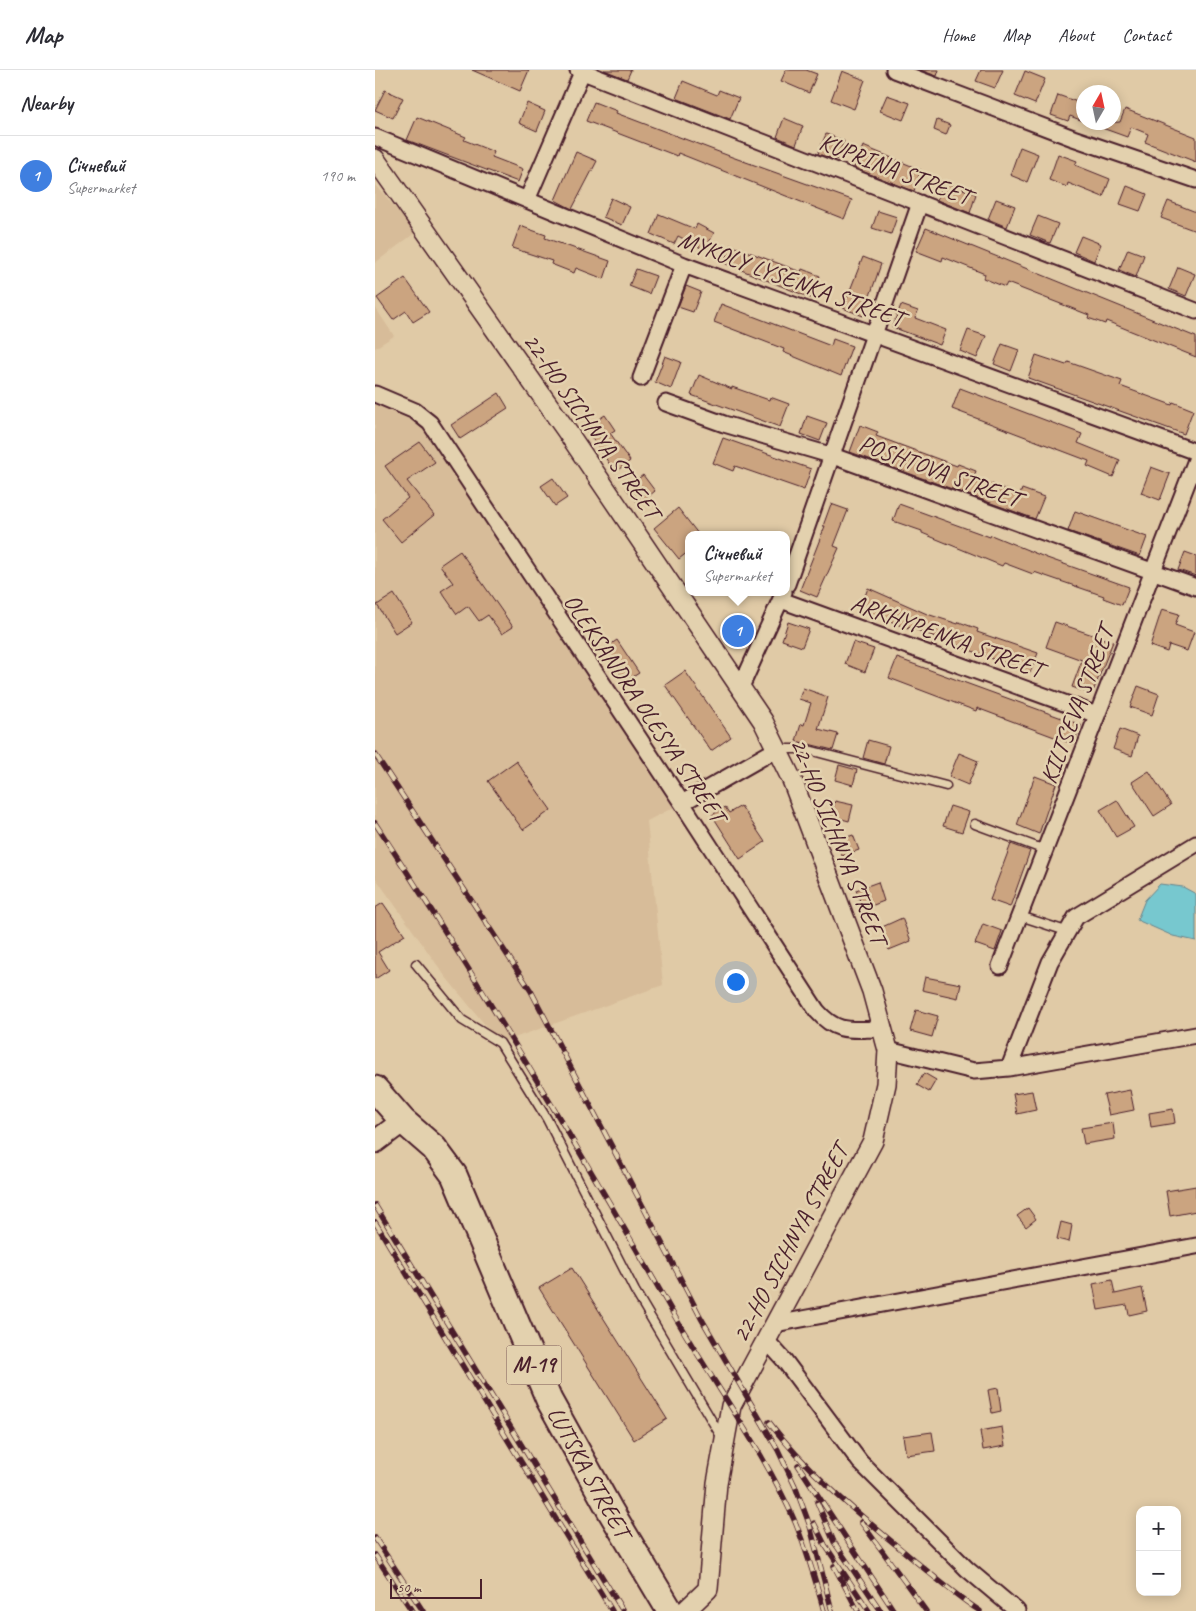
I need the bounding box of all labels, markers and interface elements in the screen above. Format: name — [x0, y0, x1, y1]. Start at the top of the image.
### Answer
text: Map — [25, 20, 62, 50]
text: Home — [942, 24, 975, 46]
text: Map — [1003, 24, 1030, 46]
text: About — [1058, 24, 1094, 46]
text: Contact — [1122, 24, 1171, 46]
north arrow — [1076, 85, 1121, 130]
text: Nearby — [20, 90, 73, 116]
street label: KUPRINA STREET — [815, 126, 980, 214]
text: Січневий — [67, 154, 125, 178]
text: 1 — [32, 166, 40, 186]
text: 190 m — [321, 166, 355, 186]
text: Supermarket — [67, 178, 135, 198]
street label: MYKOLY LYSENKA STREET — [674, 224, 913, 336]
street label: 22-HO SICHNYA STREET — [517, 327, 670, 529]
street label: POSHTOVA STREET — [855, 428, 1030, 516]
popup — [685, 531, 790, 596]
text: Січневий — [703, 542, 762, 566]
text: Supermarket — [703, 566, 772, 586]
street label: ARKHYPENKA STREET — [847, 587, 1052, 687]
street label: OLEKSANDRA OLESYA STREET — [557, 588, 736, 832]
pin: 1 — [722, 612, 754, 650]
street label: KILTSEVA STREET — [1033, 617, 1123, 788]
street label: 22-HO SICHNYA STREET — [784, 733, 896, 953]
your location — [723, 969, 749, 995]
street label: 22-HO SICHNYA STREET — [725, 1134, 857, 1347]
road number: М-19 — [507, 1346, 561, 1384]
street label: LUTSKA STREET — [541, 1401, 640, 1548]
map controls — [1136, 1506, 1181, 1596]
button: + — [1136, 1506, 1181, 1551]
button: − — [1136, 1551, 1181, 1596]
scale bar — [390, 1576, 483, 1599]
text: 50 m — [397, 1579, 421, 1596]

